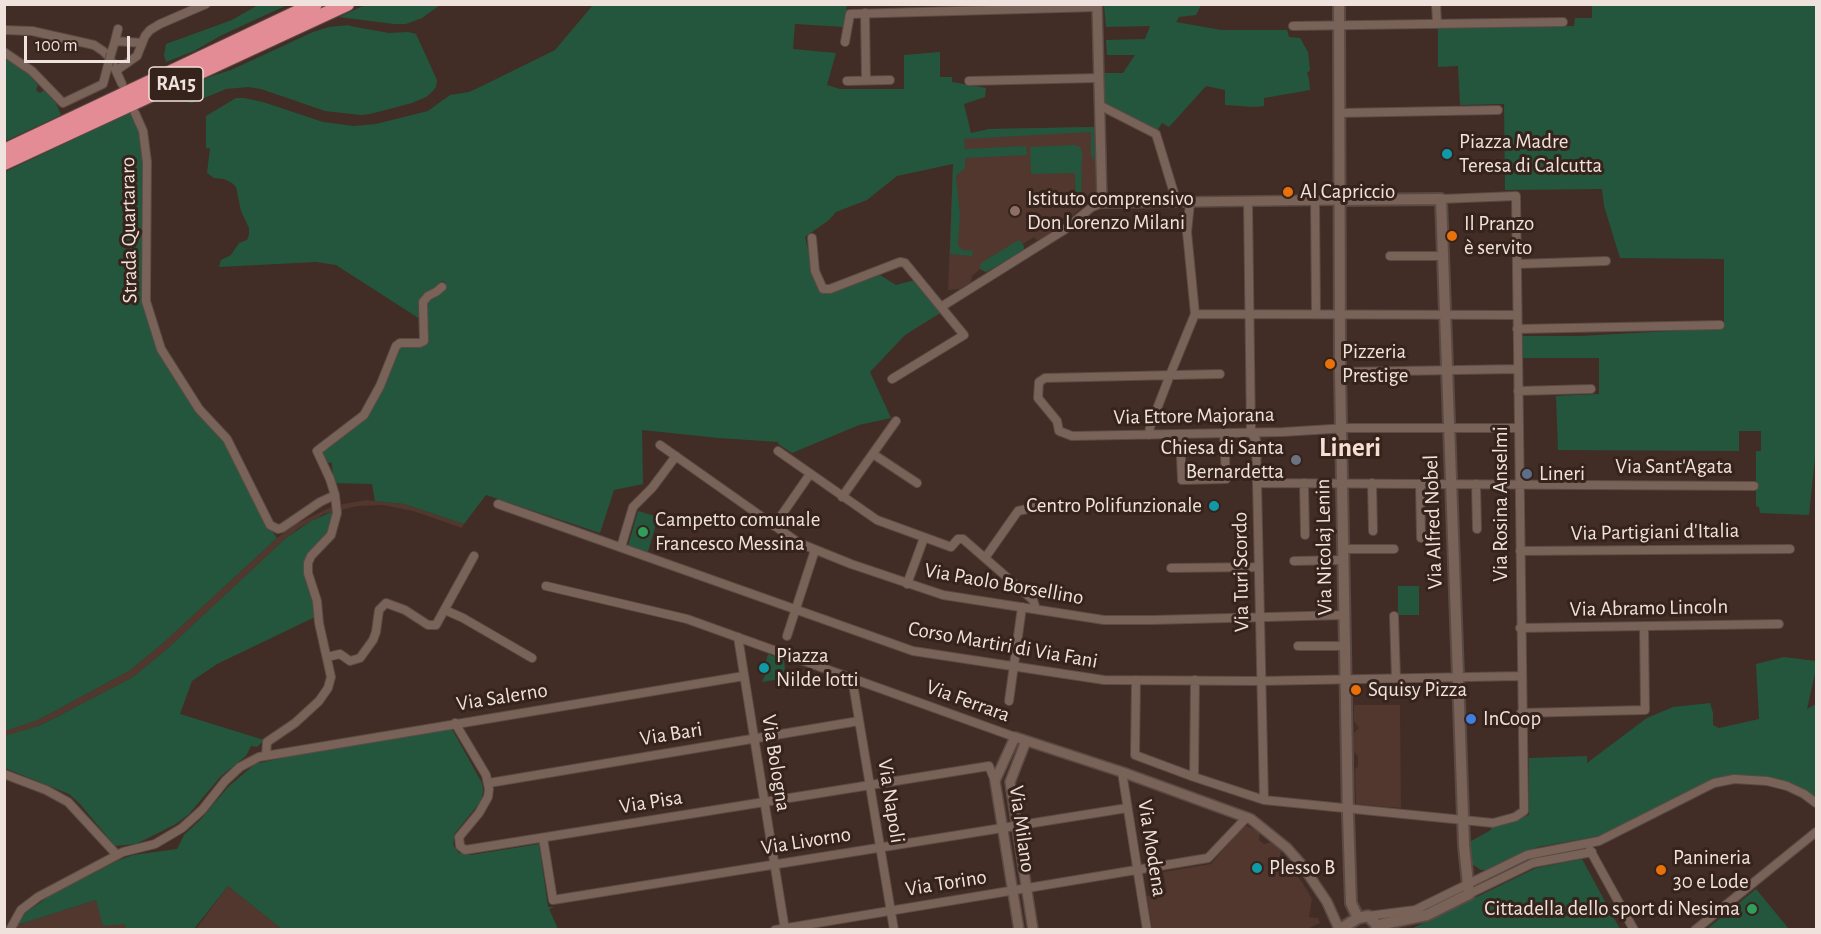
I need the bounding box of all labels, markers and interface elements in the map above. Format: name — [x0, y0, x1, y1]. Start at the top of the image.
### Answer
scale bar — [27, 24, 134, 62]
text: 100 m — [35, 37, 78, 55]
road number: RA15 — [149, 67, 203, 101]
place label: Piazza Madre Teresa di Calcutta — [1459, 129, 1602, 179]
marker: Piazza Madre Teresa di Calcutta — [1440, 147, 1454, 161]
street label: Strada Quartararo — [115, 156, 143, 304]
place label: Al Capriccio — [1300, 179, 1395, 205]
marker: Al Capriccio — [1281, 185, 1295, 199]
place label: Istituto comprensivo Don Lorenzo Milani — [1027, 186, 1194, 236]
marker: Istituto comprensivo Don Lorenzo Milani — [1008, 204, 1022, 218]
place label: Il Pranzo è servito — [1464, 211, 1534, 261]
marker: Il Pranzo è servito — [1445, 229, 1459, 243]
place label: Pizzeria Prestige — [1342, 339, 1409, 389]
marker: Pizzeria Prestige — [1323, 357, 1337, 371]
street label: Via Ettore Majorana — [1113, 402, 1275, 430]
street label: Via Rosina Anselmi — [1488, 426, 1514, 582]
district label: Lineri — [1319, 432, 1381, 464]
place label: Chiesa di Santa Bernardetta — [1161, 435, 1284, 485]
marker: Chiesa di Santa Bernardetta — [1289, 453, 1303, 467]
street label: Via Alfred Nobel — [1418, 454, 1448, 590]
street label: Via Sant'Agata — [1615, 454, 1733, 480]
place label: Lineri — [1539, 461, 1585, 487]
marker: Lineri — [1520, 467, 1534, 481]
street label: Via Nicolaj Lenin — [1310, 478, 1338, 616]
place label: Centro Polifunzionale — [1026, 493, 1202, 519]
marker: Centro Polifunzionale — [1207, 499, 1221, 513]
place label: Campetto comunale Francesco Messina — [655, 507, 820, 557]
street label: Via Turi Scordo — [1227, 512, 1255, 632]
street label: Via Partigiani d'Italia — [1570, 518, 1740, 546]
marker: Campetto comunale Francesco Messina — [636, 525, 650, 539]
street label: Via Paolo Borsellino — [922, 558, 1086, 610]
street label: Via Abramo Lincoln — [1570, 594, 1728, 622]
street label: Corso Martiri di Via Fani — [906, 616, 1100, 674]
place label: Piazza Nilde Iotti — [776, 643, 859, 693]
marker: Piazza Nilde Iotti — [757, 661, 771, 675]
street label: Via Ferrara — [923, 674, 1013, 728]
street label: Via Salerno — [455, 677, 549, 717]
place label: Squisy Pizza — [1368, 677, 1467, 703]
marker: Squisy Pizza — [1349, 683, 1363, 697]
place label: InCoop — [1483, 706, 1541, 732]
marker: InCoop — [1464, 712, 1478, 726]
street label: Via Bologna — [756, 713, 796, 813]
street label: Via Bari — [638, 717, 704, 751]
street label: Via Napoli — [872, 757, 910, 845]
street label: Via Milano — [1003, 784, 1041, 874]
street label: Via Pisa — [618, 785, 684, 819]
street label: Via Modena — [1132, 798, 1172, 898]
street label: Via Livorno — [759, 821, 853, 861]
place label: Panineria 30 e Lode — [1673, 845, 1751, 895]
place label: Plesso B — [1269, 855, 1335, 881]
marker: Plesso B — [1250, 861, 1264, 875]
marker: Panineria 30 e Lode — [1654, 863, 1668, 877]
street label: Via Torino — [903, 864, 989, 902]
place label: Cittadella dello sport di Nesima — [1484, 896, 1740, 922]
marker: Cittadella dello sport di Nesima — [1745, 902, 1759, 916]

